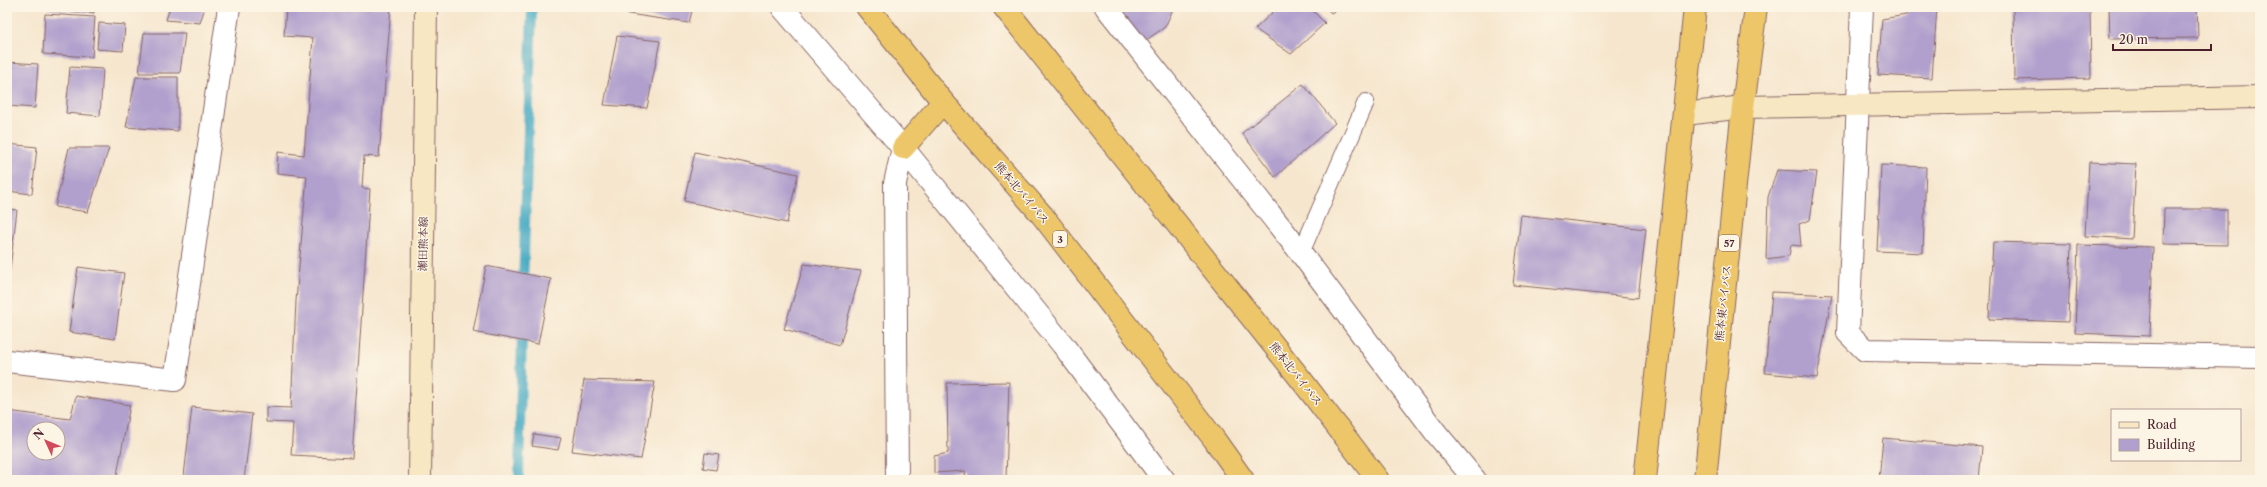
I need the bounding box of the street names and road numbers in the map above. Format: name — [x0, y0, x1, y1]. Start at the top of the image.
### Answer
street label: 熊本北バイパス — [992, 159, 1052, 227]
street label: 瀬田熊本線 — [416, 216, 430, 272]
road number: 3 — [1053, 231, 1067, 247]
road number: 57 — [1719, 235, 1739, 251]
street label: 熊本東バイパス — [1712, 264, 1734, 342]
street label: 熊本北バイパス — [1267, 339, 1325, 409]

